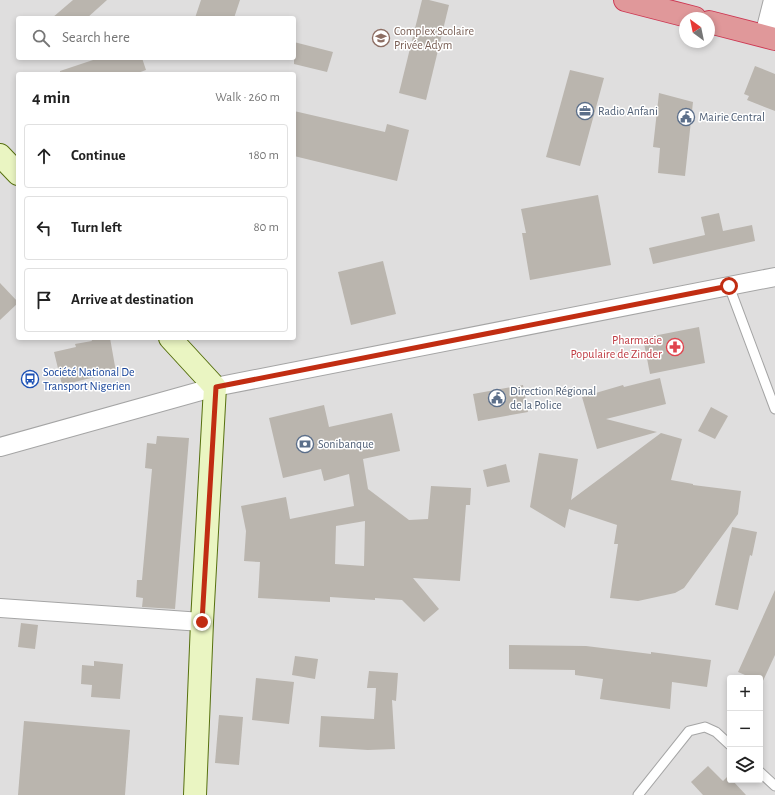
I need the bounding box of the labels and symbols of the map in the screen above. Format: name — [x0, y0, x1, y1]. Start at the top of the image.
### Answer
north arrow — [679, 12, 715, 48]
place label: Complex Scolaire Privée Adym — [394, 25, 474, 52]
school or university icon: Complex Scolaire Privée Adym — [371, 28, 391, 48]
office icon: Radio Anfani — [575, 101, 595, 121]
place label: Radio Anfani — [598, 105, 658, 117]
public building icon: Mairie Central — [676, 107, 696, 127]
place label: Mairie Central — [699, 111, 765, 123]
route start — [720, 277, 738, 295]
place label: Pharmacie Populaire de Zinder — [571, 334, 662, 360]
pharmacy icon: Pharmacie Populaire de Zinder — [665, 337, 685, 357]
place label: Société National De Transport Nigerien — [43, 366, 135, 392]
bus stop icon: Société National De Transport Nigerien — [20, 369, 40, 389]
place label: Direction Régional de la Police — [510, 385, 596, 411]
public building icon: Direction Régional de la Police — [487, 388, 507, 408]
bank icon: Sonibanque — [295, 434, 315, 454]
place label: Sonibanque — [318, 438, 374, 450]
route end — [193, 613, 211, 631]

